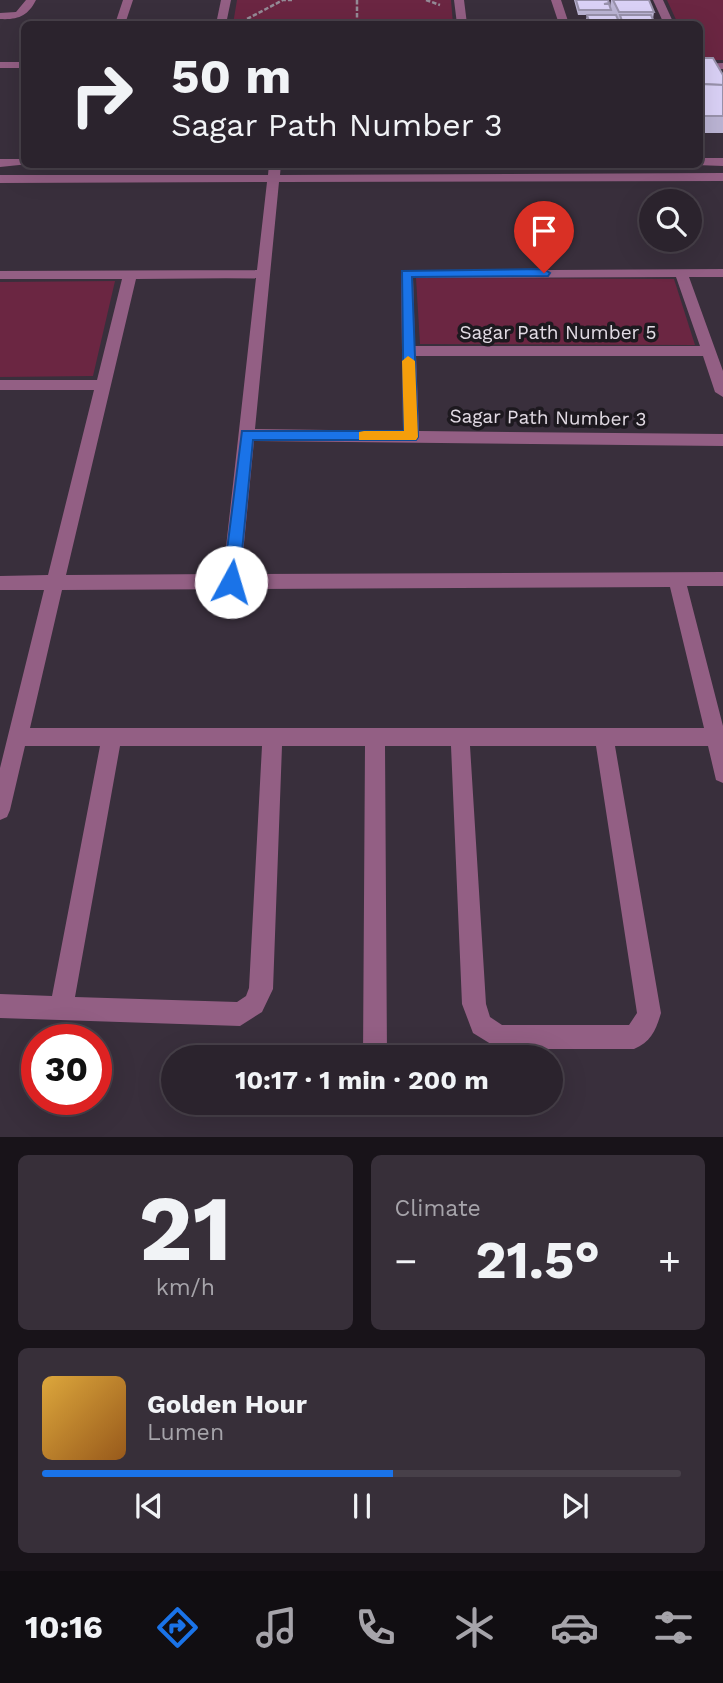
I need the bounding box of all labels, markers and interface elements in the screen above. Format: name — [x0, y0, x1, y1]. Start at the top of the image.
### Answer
text: 50 m — [171, 47, 291, 105]
icon: right — [56, 49, 147, 140]
text: Sagar Path Number 3 — [171, 106, 503, 144]
map controls — [639, 189, 702, 252]
button: search — [639, 189, 702, 252]
pin — [514, 201, 574, 273]
icon: arrive — [525, 212, 563, 250]
street label: Sagar Path Number 5 — [460, 321, 656, 344]
street label: Sagar Path Number 3 — [449, 404, 647, 431]
position arrow — [194, 545, 268, 619]
speed limit sign: 30 — [21, 1024, 112, 1115]
text: 10:17 · 1 min · 200 m — [235, 1065, 489, 1095]
text: 21 — [139, 1175, 232, 1282]
text: Climate — [395, 1195, 481, 1222]
text: 21.5° — [475, 1230, 600, 1291]
text: − — [395, 1239, 417, 1283]
text: + — [658, 1239, 681, 1283]
text: km/h — [156, 1274, 215, 1301]
text: Golden Hour — [147, 1389, 307, 1419]
text: Lumen — [147, 1419, 224, 1446]
icon: previous — [130, 1487, 168, 1525]
icon: pause — [343, 1487, 381, 1525]
icon: next — [556, 1487, 594, 1525]
icon: directions — [153, 1603, 202, 1652]
icon: music — [252, 1603, 301, 1652]
icon: phone — [351, 1603, 400, 1652]
icon: climate — [450, 1603, 499, 1652]
icon: car — [550, 1603, 599, 1652]
icon: filters — [649, 1603, 698, 1652]
text: 10:16 — [25, 1608, 103, 1646]

